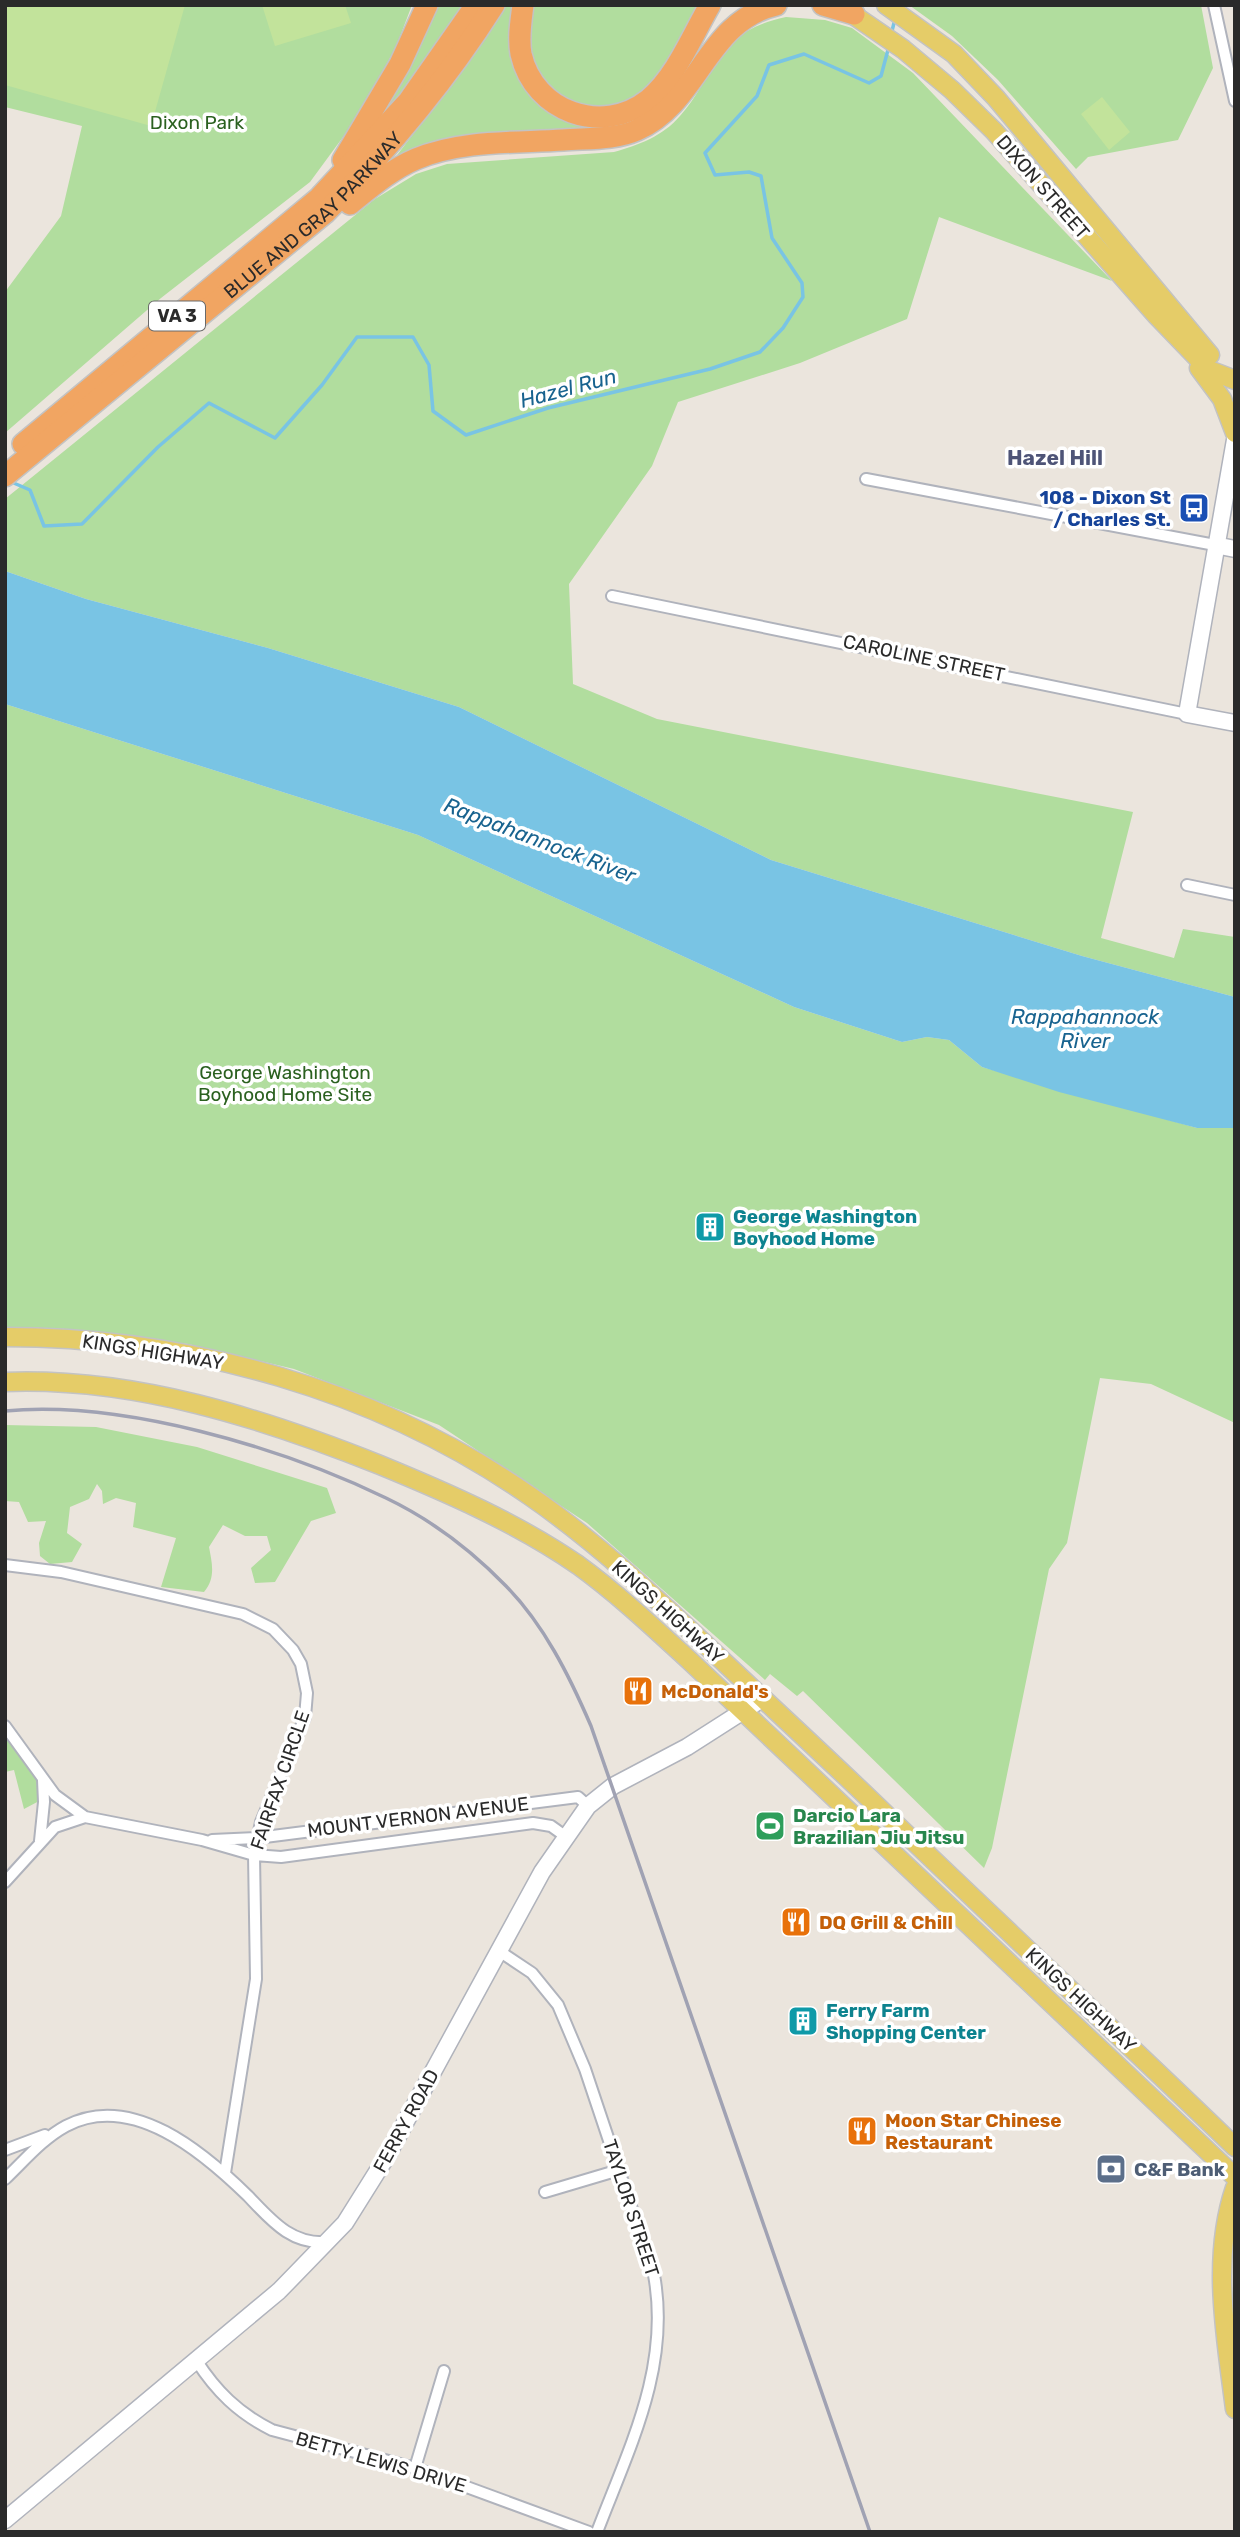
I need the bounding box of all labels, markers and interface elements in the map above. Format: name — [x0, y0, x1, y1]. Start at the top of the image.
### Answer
park label: Dixon Park — [150, 111, 244, 134]
street label: BLUE AND GRAY PARKWAY — [219, 127, 407, 303]
street label: DIXON STREET — [992, 130, 1094, 244]
road number: VA 3 — [149, 302, 205, 330]
water label: Hazel Run — [517, 363, 619, 413]
district label: Hazel Hill — [1007, 445, 1103, 470]
place label: 108 - Dixon St / Charles St. — [1039, 486, 1171, 531]
bus stop icon: 108 - Dixon St / Charles St. — [1177, 491, 1211, 525]
street label: CAROLINE STREET — [841, 630, 1007, 686]
water label: Rappahannock River — [441, 792, 640, 888]
water label: Rappahannock River — [1011, 1004, 1160, 1053]
park label: George Washington Boyhood Home Site — [198, 1061, 372, 1106]
place label: George Washington Boyhood Home — [733, 1205, 917, 1250]
building icon: George Washington Boyhood Home — [693, 1210, 727, 1244]
street label: KINGS HIGHWAY — [81, 1329, 225, 1375]
street label: KINGS HIGHWAY — [607, 1556, 729, 1668]
restaurant icon: McDonald's — [621, 1674, 655, 1708]
place label: McDonald's — [661, 1680, 769, 1703]
street label: FAIRFAX CIRCLE — [245, 1707, 315, 1853]
street label: MOUNT VERNON AVENUE — [306, 1792, 530, 1842]
place label: Darcio Lara Brazilian Jiu Jitsu — [793, 1804, 964, 1849]
sports icon: Darcio Lara Brazilian Jiu Jitsu — [753, 1809, 787, 1843]
restaurant icon: DQ Grill & Chill — [779, 1905, 813, 1939]
place label: DQ Grill & Chill — [819, 1911, 953, 1934]
street label: KINGS HIGHWAY — [1021, 1943, 1141, 2057]
place label: Ferry Farm Shopping Center — [826, 1999, 986, 2044]
building icon: Ferry Farm Shopping Center — [786, 2004, 820, 2038]
street label: FERRY ROAD — [368, 2065, 444, 2177]
place label: Moon Star Chinese Restaurant — [885, 2109, 1062, 2154]
restaurant icon: Moon Star Chinese Restaurant — [845, 2114, 879, 2148]
street label: TAYLOR STREET — [598, 2137, 664, 2279]
bank icon: C&F Bank — [1094, 2152, 1128, 2186]
place label: C&F Bank — [1134, 2158, 1225, 2181]
street label: BETTY LEWIS DRIVE — [293, 2427, 469, 2497]

